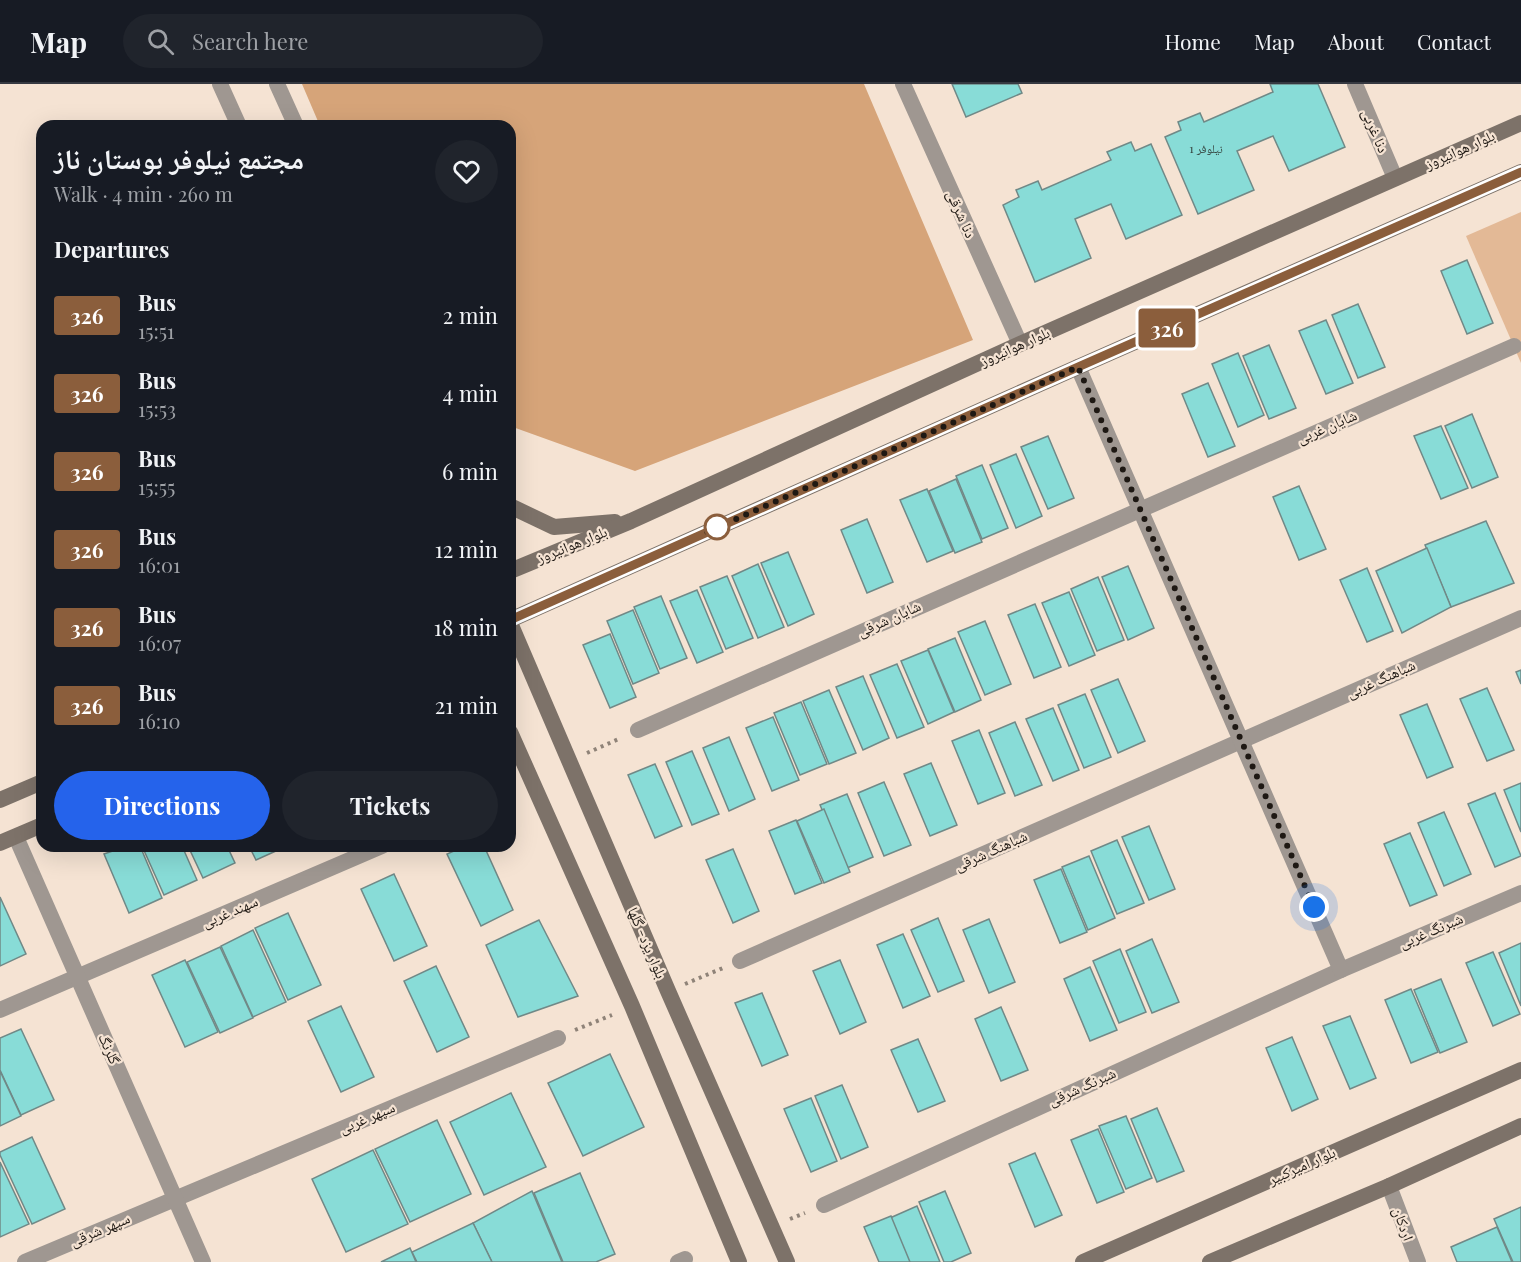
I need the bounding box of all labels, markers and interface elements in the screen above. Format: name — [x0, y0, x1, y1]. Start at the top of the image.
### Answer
search box — [123, 14, 543, 68]
text: Map — [30, 23, 87, 60]
icon: search — [144, 25, 177, 58]
text: Search here — [192, 26, 308, 56]
text: Home — [1165, 27, 1221, 55]
text: Map — [1254, 27, 1295, 55]
text: About — [1328, 27, 1384, 55]
text: Contact — [1417, 27, 1491, 55]
street label: دنا غربی — [1357, 106, 1394, 156]
street label: بلوار هوانیروز — [1421, 125, 1498, 174]
text: مجتمع نیلوفر بوستان ناز — [54, 139, 304, 176]
button: heart — [435, 140, 498, 203]
house number: نیلوفر 1 — [1189, 140, 1223, 156]
text: Walk · 4 min · 260 m — [54, 180, 233, 207]
street label: دنا شرقی — [942, 187, 981, 241]
text: Departures — [54, 234, 169, 264]
text: Bus — [138, 287, 176, 317]
text: 2 min — [443, 300, 498, 330]
text: 326 — [70, 301, 104, 329]
line badge: 326 — [1132, 308, 1202, 348]
text: 326 — [1150, 314, 1184, 342]
text: 15:51 — [138, 317, 174, 344]
street label: بلوار هوانیروز — [976, 322, 1053, 371]
text: Bus — [138, 365, 176, 395]
text: 4 min — [443, 378, 498, 408]
text: 326 — [70, 379, 104, 407]
text: 15:53 — [138, 395, 176, 422]
street label: شایان غربی — [1294, 404, 1360, 449]
text: Bus — [138, 443, 176, 473]
text: 6 min — [442, 456, 498, 486]
text: 326 — [70, 457, 104, 485]
text: 15:55 — [138, 473, 175, 500]
unlabelled marker — [704, 514, 730, 540]
text: Bus — [138, 521, 176, 551]
street label: بلوار هوانیروز — [532, 521, 610, 568]
text: 12 min — [435, 534, 498, 564]
text: 326 — [70, 535, 104, 563]
text: 16:01 — [138, 551, 180, 578]
street label: شایان شرقی — [854, 595, 924, 642]
text: Bus — [138, 599, 176, 629]
text: 18 min — [434, 612, 498, 642]
text: 326 — [70, 613, 104, 641]
text: 16:07 — [138, 629, 181, 656]
street label: شباهنگ غربی — [1343, 654, 1419, 703]
text: Bus — [138, 677, 176, 707]
text: 21 min — [435, 690, 498, 720]
text: 326 — [70, 691, 104, 719]
text: 16:10 — [138, 707, 180, 734]
button: Directions — [54, 771, 270, 840]
button: Tickets — [282, 771, 498, 840]
street label: شباهنگ شرقی — [951, 825, 1031, 876]
street label: سهند غربی — [199, 890, 261, 933]
your location — [1299, 892, 1329, 922]
street label: بلوار یزد- گلها — [624, 904, 672, 981]
street label: شبرنگ غربی — [1395, 908, 1466, 953]
street label: گلرنگ — [94, 1030, 126, 1067]
street label: شبرنگ شرقی — [1044, 1062, 1119, 1111]
street label: سپهر غربی — [336, 1096, 398, 1139]
street label: بلوار امیرکبیر — [1264, 1141, 1338, 1189]
street label: اردکان — [1388, 1204, 1419, 1244]
street label: سپهر شرقی — [67, 1207, 133, 1252]

